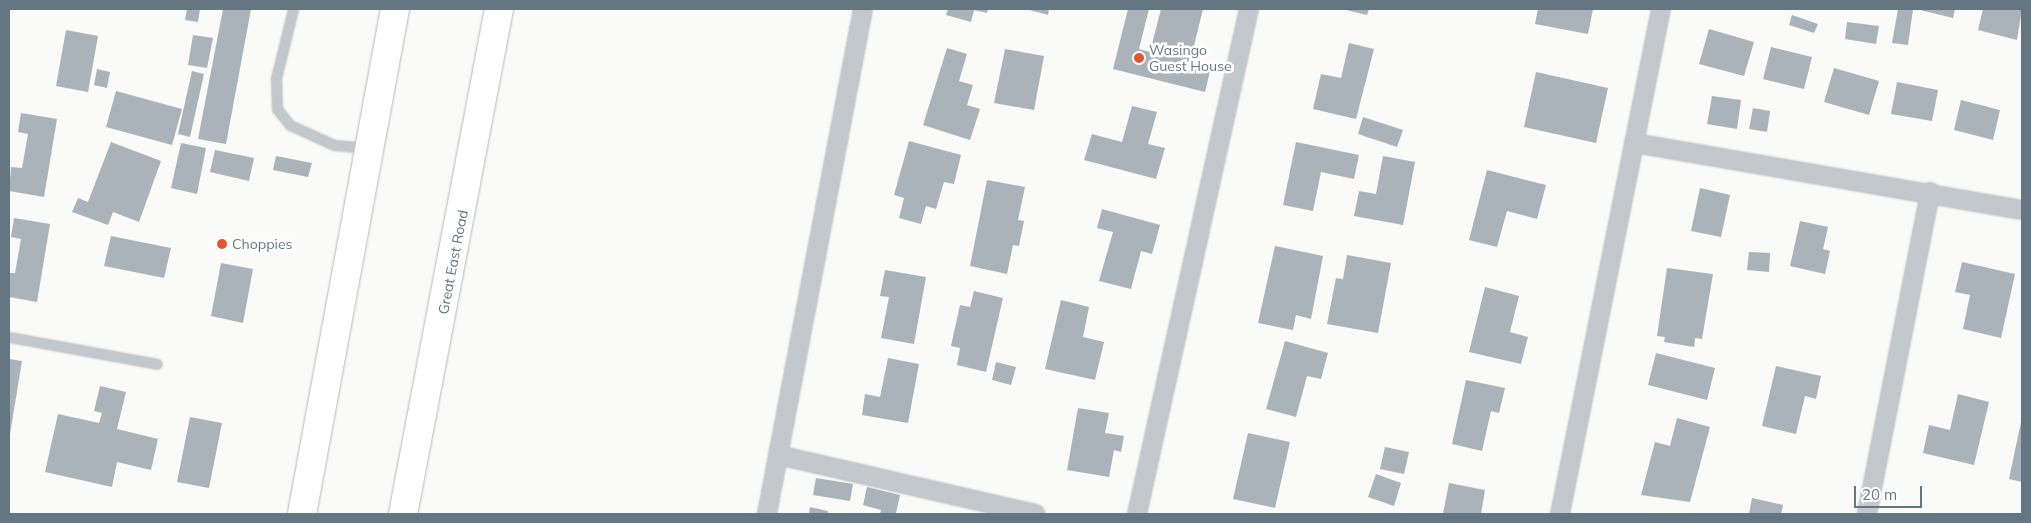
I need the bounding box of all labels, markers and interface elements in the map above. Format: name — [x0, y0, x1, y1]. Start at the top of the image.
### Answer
place label: Wasingo Guest House — [1149, 42, 1232, 74]
marker: Wasingo Guest House — [1133, 52, 1145, 64]
street label: Great East Road — [435, 208, 471, 316]
place label: Choppies — [232, 236, 292, 252]
marker: Choppies — [216, 238, 228, 250]
scale bar — [1856, 476, 1924, 508]
text: 20 m — [1862, 485, 1897, 504]

